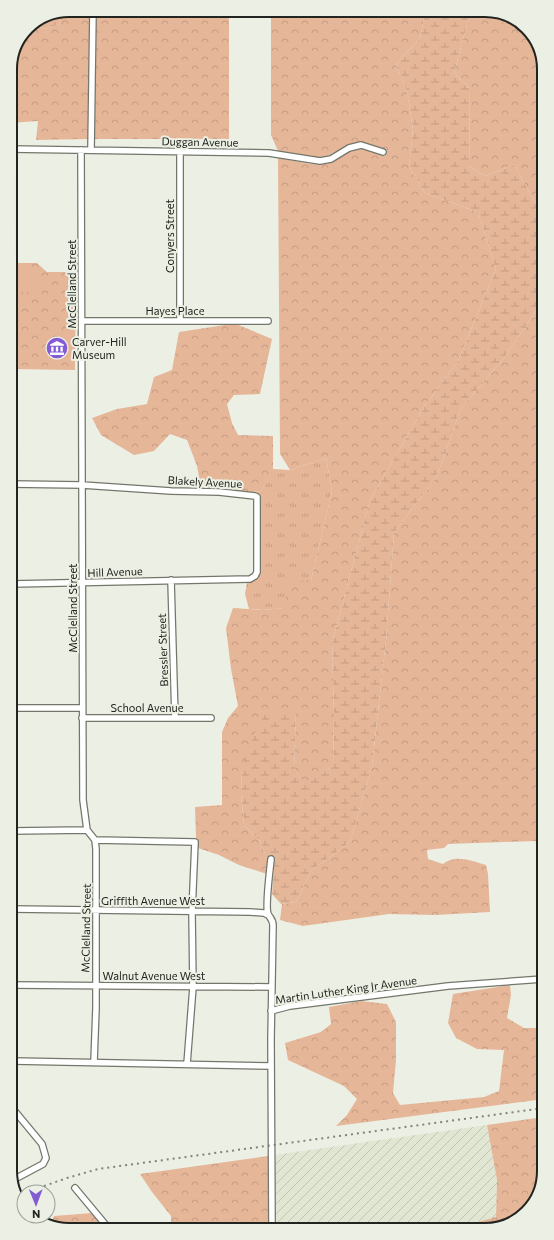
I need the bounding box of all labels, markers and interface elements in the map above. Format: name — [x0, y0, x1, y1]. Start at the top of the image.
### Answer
street label: Duggan Avenue — [161, 134, 239, 149]
street label: Conyers Street — [163, 199, 176, 273]
street label: McClelland Street — [65, 239, 78, 329]
street label: Hayes Place — [146, 304, 205, 317]
museum icon: Carver-Hill Museum — [44, 335, 70, 361]
place label: Carver-Hill Museum — [72, 335, 127, 361]
street label: Blakely Avenue — [168, 473, 243, 490]
street label: McClelland Street — [66, 563, 79, 653]
street label: Hill Avenue — [87, 564, 143, 579]
street label: Bressler Street — [155, 613, 170, 687]
street label: School Avenue — [111, 701, 184, 714]
street label: McClelland Street — [78, 883, 93, 973]
street label: Griffith Avenue West — [101, 894, 205, 907]
street label: Walnut Avenue West — [103, 969, 206, 982]
street label: Martin Luther King Jr Avenue — [274, 973, 418, 1007]
north arrow — [16, 1184, 56, 1224]
text: N — [32, 1208, 40, 1221]

